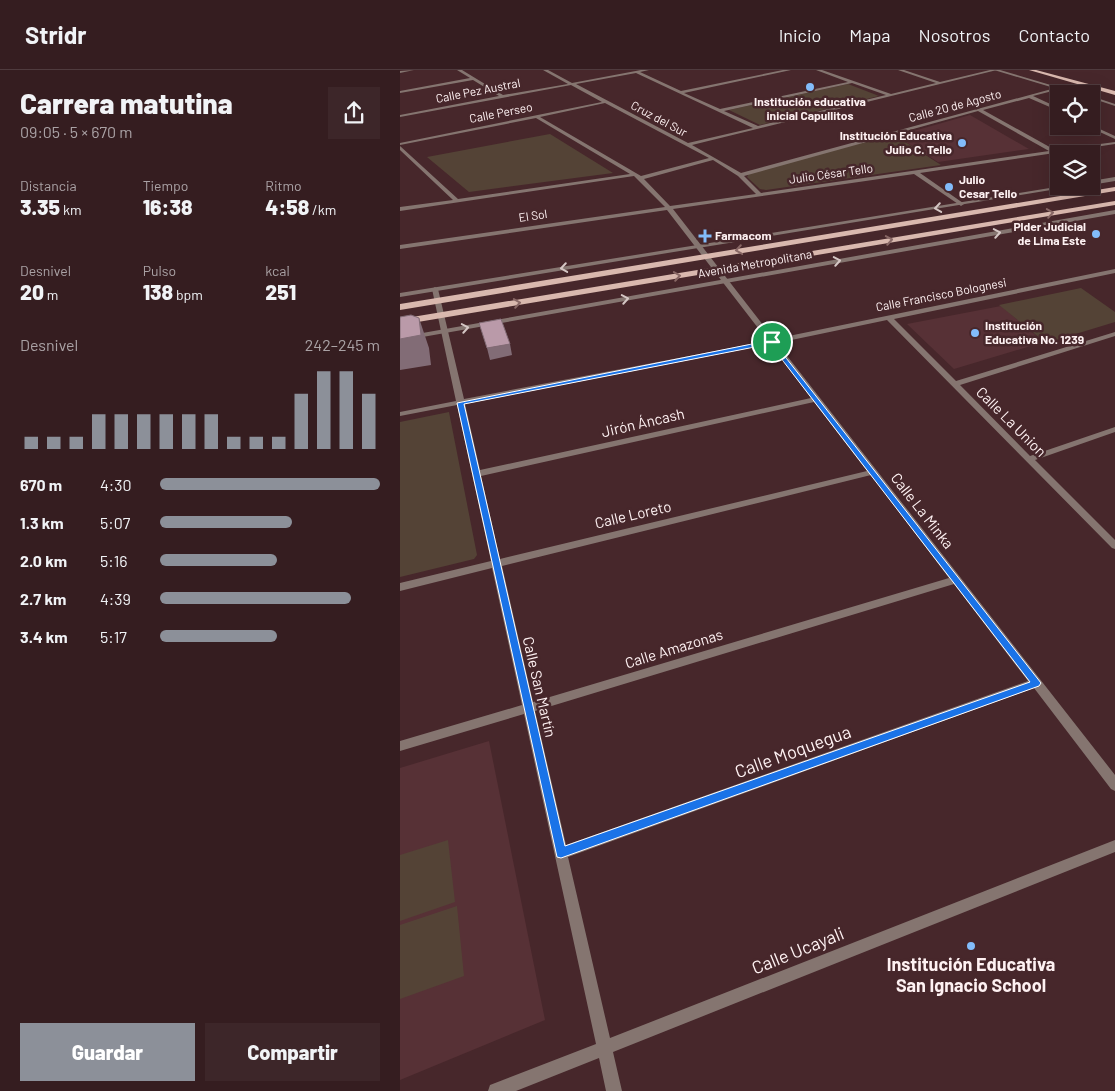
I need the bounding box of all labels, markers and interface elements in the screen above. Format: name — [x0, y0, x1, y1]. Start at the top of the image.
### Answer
text: Stridr — [25, 20, 87, 49]
text: Inicio — [779, 24, 821, 46]
text: Mapa — [849, 24, 891, 46]
text: Nosotros — [919, 24, 990, 46]
text: Contacto — [1018, 24, 1090, 46]
street label: Calle Pez Austral — [434, 75, 521, 105]
marker: Institución educativa inicial Capullitos — [804, 81, 816, 93]
map controls — [1050, 85, 1100, 195]
button: locate — [1050, 85, 1100, 135]
text: Carrera matutina — [20, 86, 233, 120]
street label: Calle 20 de Agosto — [907, 86, 1002, 124]
button: share — [328, 87, 380, 139]
place label: Institución educativa inicial Capullitos — [754, 94, 866, 122]
street label: Cruz del Sur — [629, 97, 691, 139]
street label: Calle Perseo — [468, 99, 534, 125]
text: 09:05 · 5 × 670 m — [20, 122, 132, 141]
place label: Institución Educativa Julio C. Tello — [840, 128, 952, 156]
marker: Institución Educativa Julio C. Tello — [956, 137, 968, 149]
button: layers — [1050, 145, 1100, 195]
street label: Julio César Tello — [788, 160, 874, 186]
place label: Julio Cesar Tello — [959, 172, 1018, 200]
text: Distancia — [20, 177, 77, 194]
text: Tiempo — [143, 177, 188, 194]
text: Ritmo — [265, 177, 302, 194]
marker: Julio Cesar Tello — [943, 181, 955, 193]
text: 3.35 — [20, 194, 60, 219]
text: 16:38 — [143, 194, 192, 219]
text: 4:58 — [265, 194, 309, 219]
text: km — [60, 201, 82, 218]
text: /km — [309, 201, 336, 218]
one-way arrow — [934, 202, 943, 212]
street label: El Sol — [518, 206, 548, 224]
one-way arrow — [1046, 208, 1054, 219]
place label: Plder Judicial de Lima Este — [1013, 219, 1086, 247]
place label: Farmacom — [715, 228, 772, 242]
marker: Plder Judicial de Lima Este — [1090, 228, 1102, 240]
one-way arrow — [993, 229, 1001, 239]
marker: Farmacom — [699, 230, 711, 242]
one-way arrow — [885, 235, 894, 245]
one-way arrow — [734, 245, 743, 255]
street label: Avenida Metropolitana — [697, 246, 813, 280]
one-way arrow — [832, 257, 841, 267]
text: Desnivel — [20, 262, 71, 279]
text: Pulso — [143, 262, 176, 279]
text: kcal — [265, 262, 290, 279]
one-way arrow — [559, 263, 568, 273]
one-way arrow — [673, 271, 682, 281]
street label: Calle Francisco Bolognesi — [874, 274, 1007, 314]
text: 20 — [20, 279, 44, 304]
text: 138 — [143, 279, 173, 304]
text: 251 — [265, 279, 296, 304]
text: m — [44, 286, 58, 303]
text: bpm — [173, 286, 203, 303]
one-way arrow — [621, 295, 630, 305]
one-way arrow — [513, 298, 521, 308]
place label: Institución Educativa No. 1239 — [985, 318, 1084, 346]
pin — [751, 321, 793, 363]
one-way arrow — [461, 323, 470, 333]
marker: Institución Educativa No. 1239 — [969, 327, 981, 339]
icon: arrive — [758, 328, 786, 356]
text: Desnivel — [20, 335, 78, 354]
text: 242–245 m — [305, 335, 380, 354]
street label: Calle La Union — [973, 383, 1050, 460]
street label: Jirón Áncash — [599, 404, 686, 440]
street label: Calle La Minka — [888, 469, 958, 552]
text: 670 m — [20, 475, 62, 494]
text: 4:30 — [100, 475, 132, 494]
street label: Calle Loreto — [593, 496, 673, 532]
text: 1.3 km — [20, 513, 64, 532]
text: 5:07 — [100, 513, 130, 532]
text: 2.0 km — [20, 551, 67, 570]
text: 5:16 — [100, 551, 128, 570]
text: 2.7 km — [20, 589, 66, 608]
text: 4:39 — [100, 589, 131, 608]
street label: Calle Amazonas — [623, 625, 725, 671]
text: 3.4 km — [20, 627, 68, 646]
text: 5:17 — [100, 627, 127, 646]
street label: Calle San Martín — [520, 635, 560, 739]
street label: Calle Moquegua — [732, 720, 854, 782]
street label: Calle Ucayali — [748, 922, 847, 979]
marker: Institución Educativa San Ignacio School — [965, 940, 977, 952]
place label: Institución Educativa San Ignacio School — [887, 953, 1055, 996]
button: Guardar — [20, 1023, 195, 1081]
button: Compartir — [205, 1023, 380, 1081]

